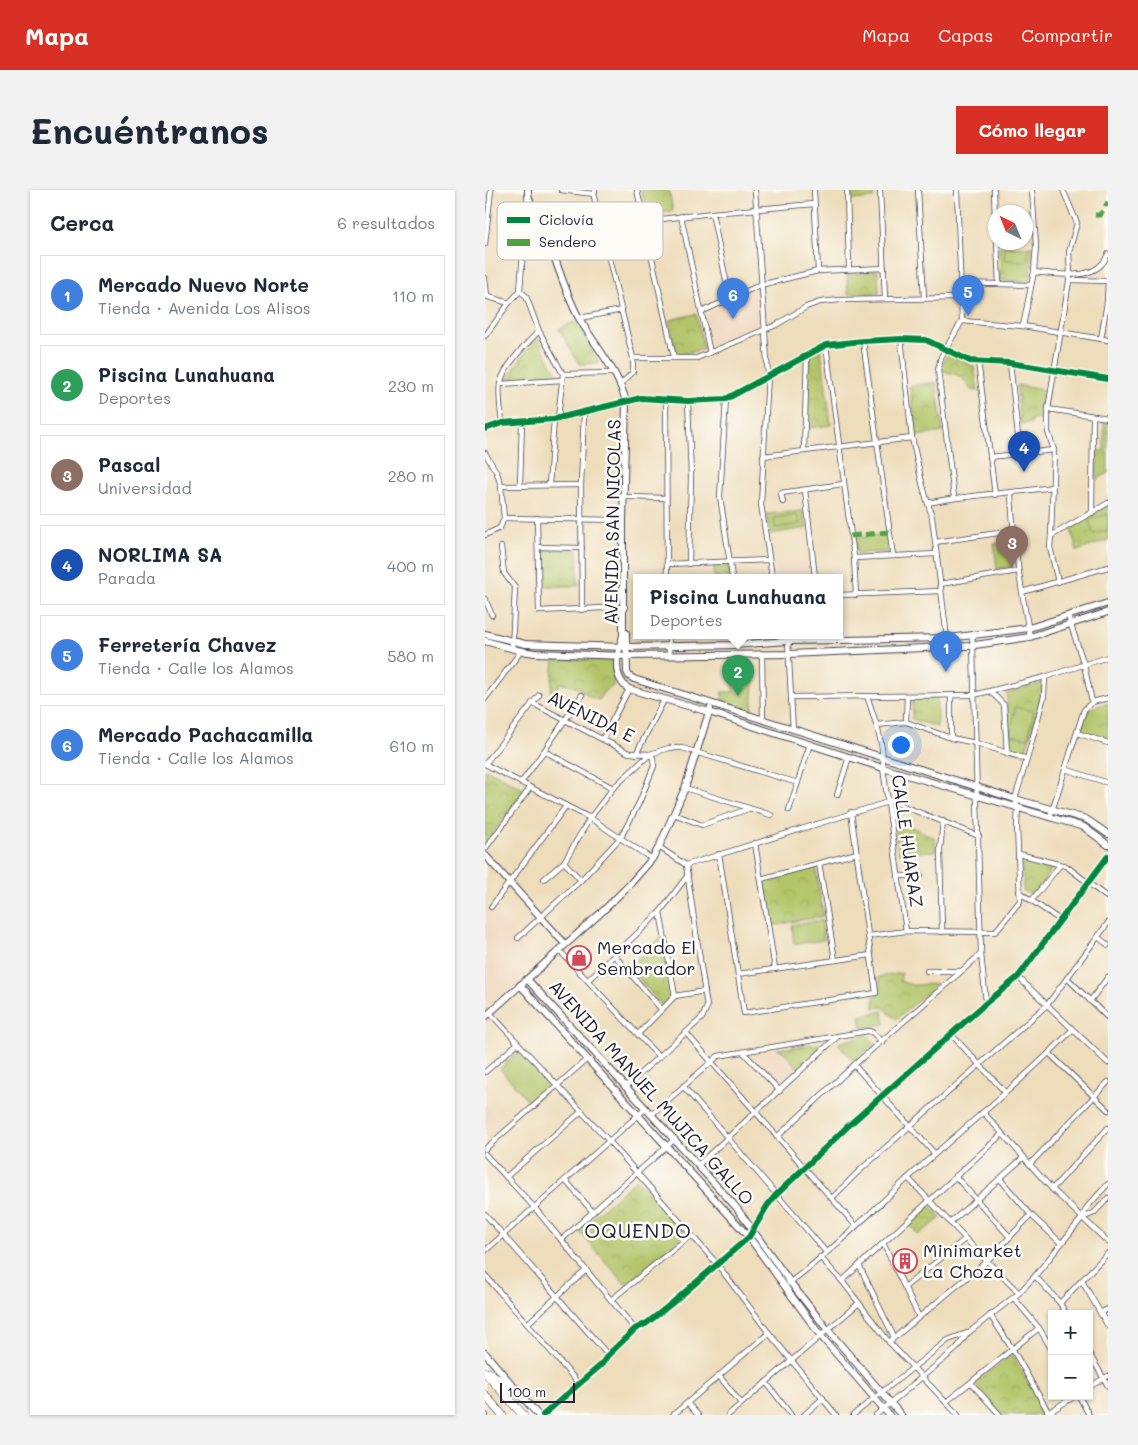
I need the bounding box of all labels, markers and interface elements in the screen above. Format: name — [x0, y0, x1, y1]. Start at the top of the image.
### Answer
text: Mapa — [25, 20, 89, 51]
text: Mapa — [862, 23, 910, 47]
text: Capas — [938, 23, 993, 47]
text: Compartir — [1021, 23, 1113, 47]
button: Cómo llegar — [956, 106, 1108, 154]
text: Encuéntranos — [30, 107, 269, 153]
legend — [497, 202, 663, 260]
north arrow — [988, 205, 1033, 250]
text: Cerca — [50, 209, 115, 236]
text: Ciclovía — [539, 210, 594, 229]
text: 6 resultados — [337, 212, 435, 233]
text: Sendero — [539, 232, 596, 251]
text: Mercado Nuevo Norte — [98, 272, 309, 297]
pin: 5 — [952, 275, 984, 316]
pin: 6 — [717, 278, 749, 319]
text: 1 — [63, 285, 71, 306]
text: 110 m — [392, 285, 434, 306]
text: Tienda · Avenida Los Alisos — [98, 297, 311, 318]
text: Piscina Lunahuana — [98, 362, 275, 387]
text: 2 — [63, 375, 71, 396]
text: 230 m — [388, 375, 434, 396]
text: Deportes — [98, 387, 171, 408]
street label: AVENIDA SAN NICOLAS — [598, 419, 626, 625]
pin: 4 — [1008, 431, 1040, 472]
text: Pascal — [98, 452, 160, 477]
text: 3 — [62, 465, 72, 486]
text: 280 m — [388, 465, 434, 486]
text: Universidad — [98, 477, 192, 498]
pin: 3 — [996, 526, 1028, 567]
text: NORLIMA SA — [98, 542, 222, 567]
text: 4 — [62, 555, 72, 576]
text: 400 m — [387, 555, 434, 576]
text: Parada — [98, 567, 156, 588]
popup — [633, 574, 843, 639]
text: Piscina Lunahuana — [650, 584, 826, 609]
text: Deportes — [650, 609, 723, 630]
pin: 1 — [930, 631, 962, 672]
text: Ferretería Chavez — [98, 632, 277, 657]
text: 5 — [62, 645, 72, 666]
text: 580 m — [387, 645, 434, 666]
pin: 2 — [722, 655, 754, 696]
text: Tienda · Calle los Alamos — [98, 657, 294, 678]
street label: AVENIDA E — [544, 685, 639, 747]
text: Mercado Pachacamilla — [98, 722, 313, 747]
your location — [888, 732, 914, 758]
text: 6 — [62, 735, 72, 756]
text: 610 m — [389, 735, 434, 756]
text: Tienda · Calle los Alamos — [98, 747, 294, 768]
street label: CALLE HUARAZ — [887, 773, 929, 909]
place label: Mercado El Sembrador — [597, 935, 696, 980]
shop icon: Mercado El Sembrador — [566, 945, 592, 971]
street label: AVENIDA MANUEL MUJICA GALLO — [544, 975, 759, 1210]
district label: OQUENDO — [584, 1217, 692, 1243]
place label: Minimarket La Choza — [923, 1238, 1022, 1283]
building icon: Minimarket La Choza — [892, 1248, 918, 1274]
map controls — [1048, 1310, 1093, 1400]
button: + — [1048, 1310, 1093, 1355]
button: − — [1048, 1355, 1093, 1400]
scale bar — [500, 1380, 575, 1403]
text: 100 m — [507, 1382, 546, 1401]

